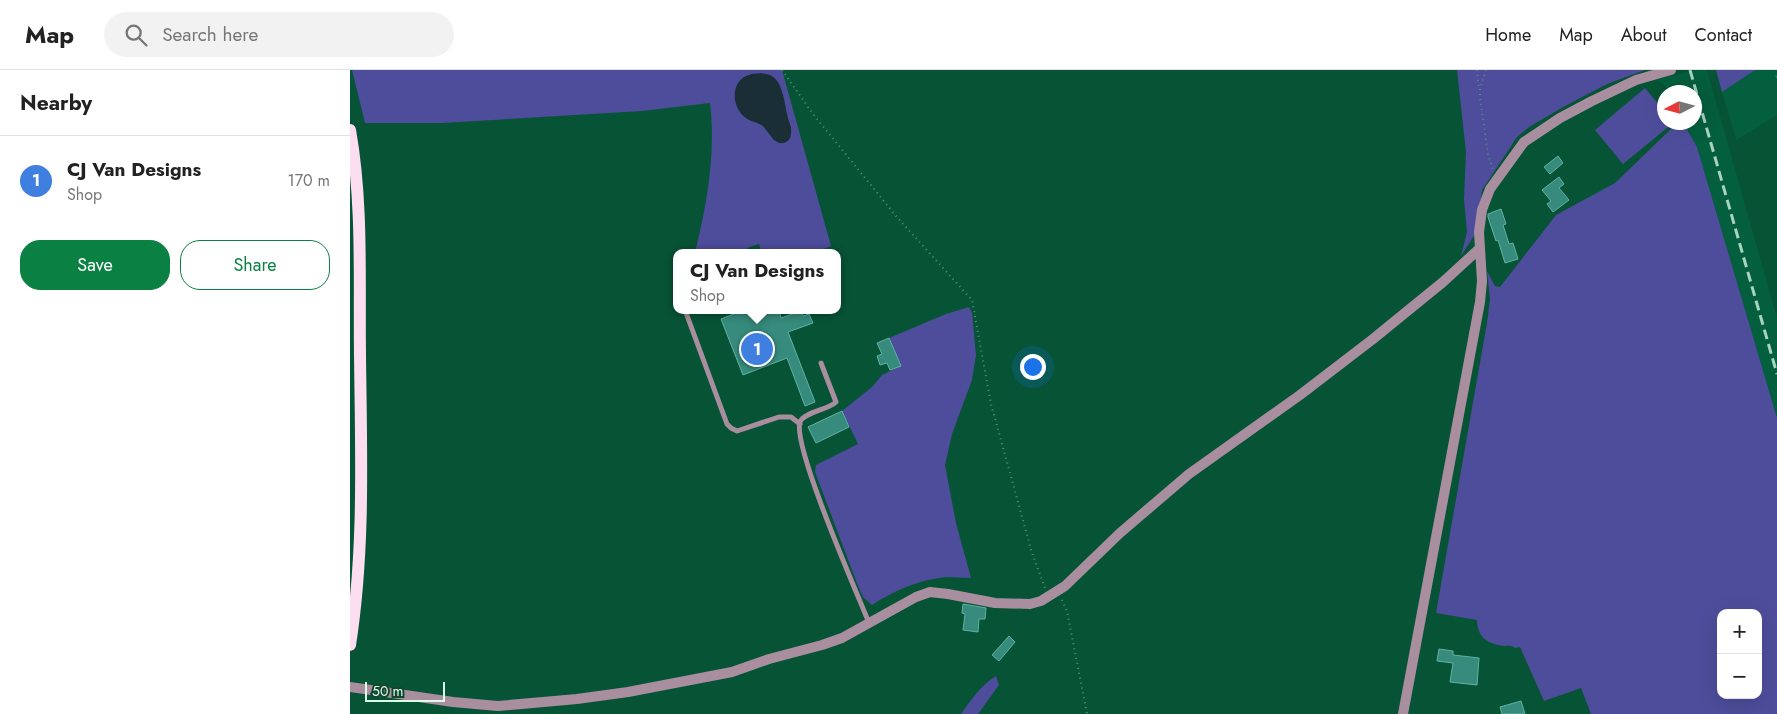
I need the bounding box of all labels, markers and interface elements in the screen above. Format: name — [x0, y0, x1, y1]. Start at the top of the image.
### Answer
search box — [104, 12, 454, 57]
text: Map — [25, 17, 74, 52]
icon: search — [122, 21, 150, 49]
text: Search here — [162, 21, 258, 48]
text: Home — [1485, 22, 1531, 48]
text: Map — [1559, 22, 1593, 48]
text: About — [1621, 22, 1666, 48]
text: Contact — [1694, 22, 1752, 48]
north arrow — [1657, 85, 1702, 130]
text: Nearby — [20, 88, 92, 118]
text: CJ Van Designs — [67, 156, 201, 183]
text: 1 — [32, 169, 40, 192]
text: 170 m — [288, 169, 330, 192]
text: Shop — [67, 183, 102, 206]
button: Save — [20, 240, 170, 290]
button: Share — [180, 240, 330, 290]
popup — [673, 249, 841, 314]
text: CJ Van Designs — [690, 257, 824, 284]
text: Shop — [690, 284, 725, 307]
pin: 1 — [741, 330, 773, 368]
your location — [1020, 354, 1046, 380]
map controls — [1717, 609, 1762, 699]
button: + — [1717, 609, 1762, 654]
button: − — [1717, 654, 1762, 699]
scale bar — [365, 679, 445, 702]
text: 50 m — [372, 681, 403, 701]

